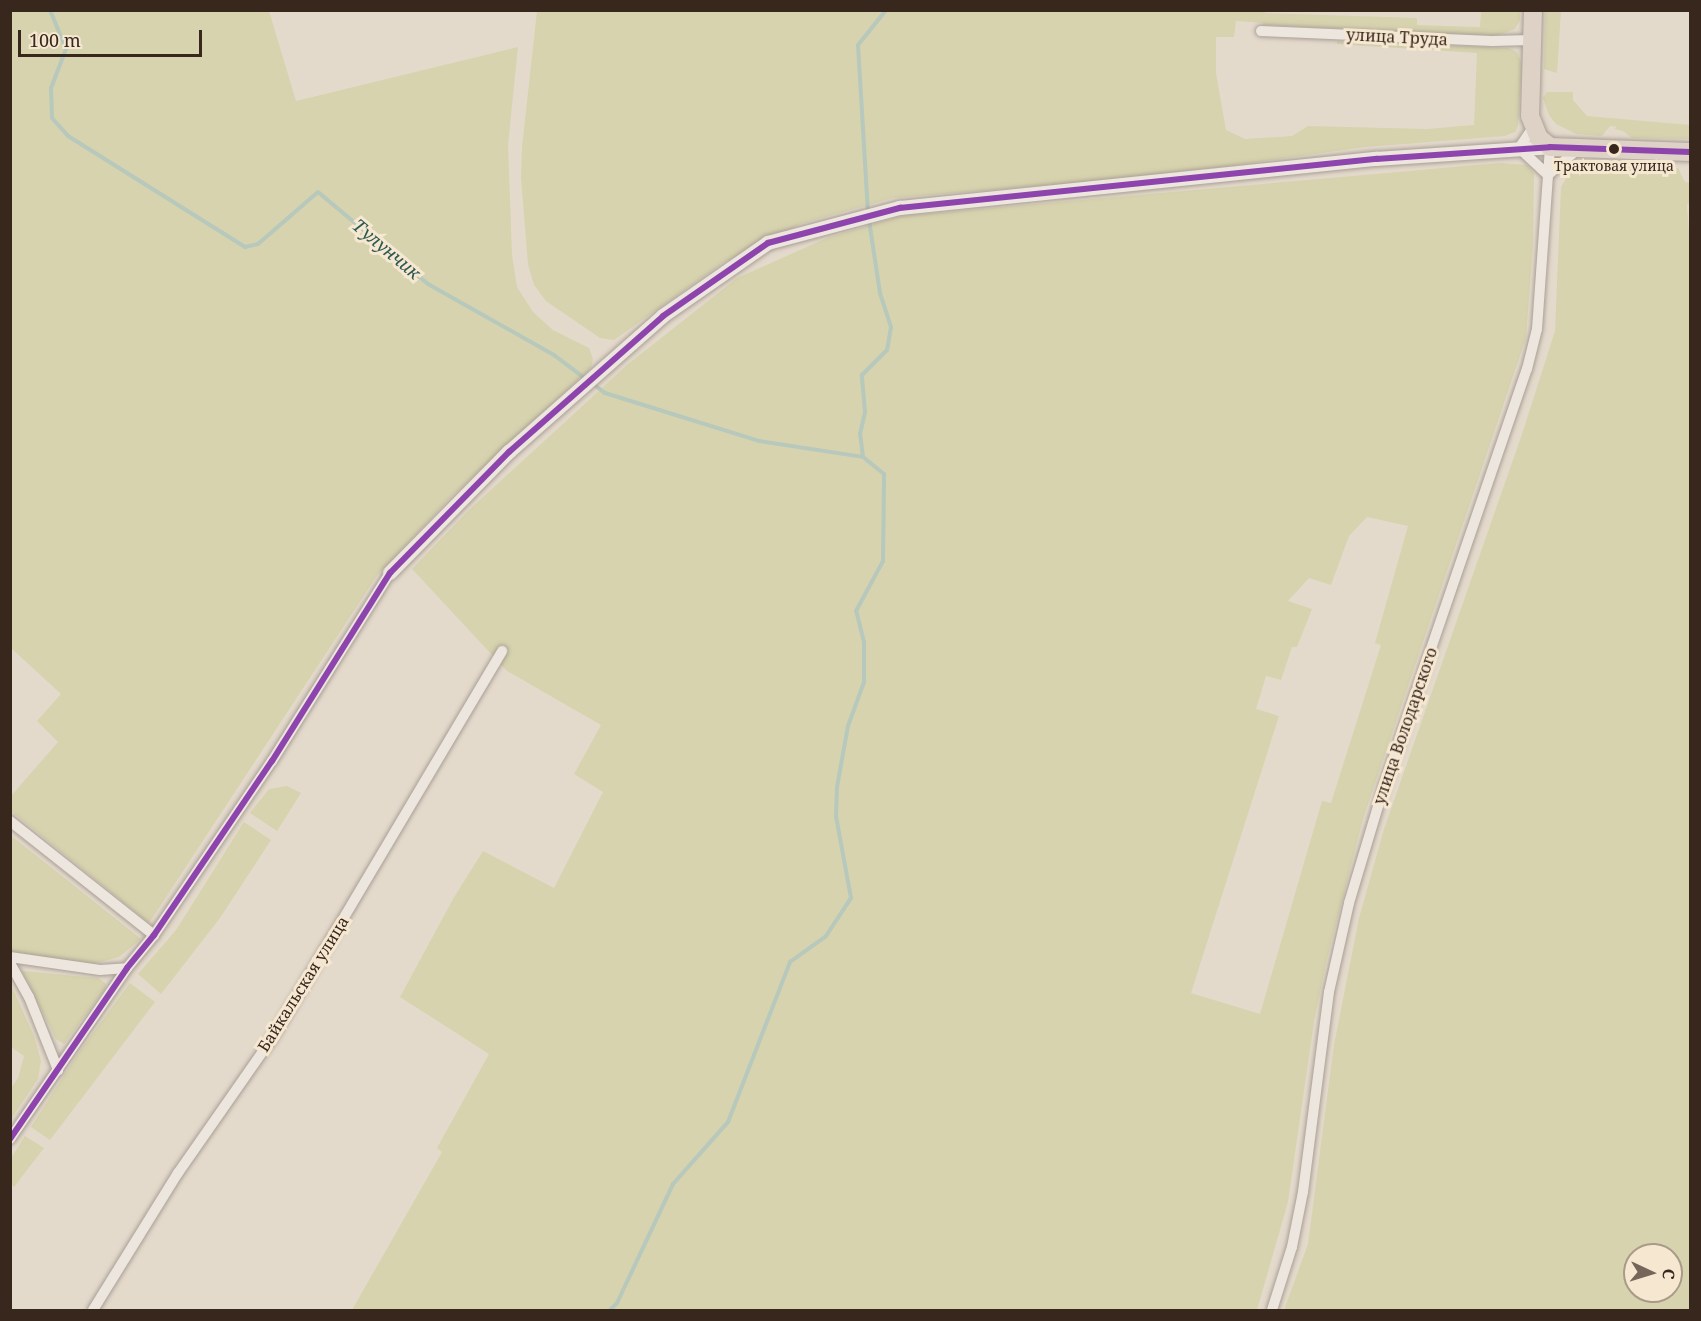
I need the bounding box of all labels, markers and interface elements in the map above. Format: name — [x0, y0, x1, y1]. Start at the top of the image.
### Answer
scale bar — [21, 18, 206, 56]
street label: улица Труда — [1346, 25, 1448, 49]
text: 100 m — [29, 28, 81, 52]
marker: Трактовая улица — [1608, 143, 1620, 155]
place label: Трактовая улица — [1554, 158, 1674, 174]
water label: Тулунчик — [348, 214, 426, 284]
street label: улица Володарского — [1369, 645, 1441, 807]
street label: Байкальская улица — [253, 913, 353, 1055]
north arrow — [1623, 1243, 1683, 1303]
text: С — [1658, 1268, 1680, 1280]

